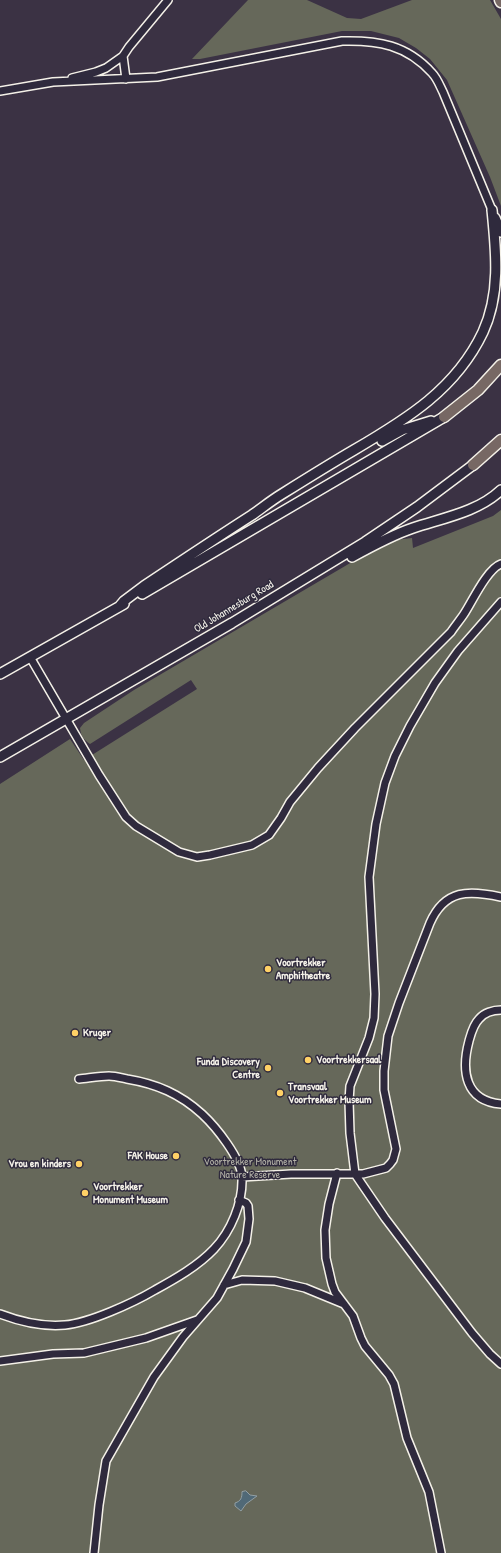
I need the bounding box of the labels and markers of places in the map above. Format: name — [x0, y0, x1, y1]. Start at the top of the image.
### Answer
place label: Voortrekker Amphitheatre — [276, 956, 330, 982]
marker: Voortrekker Amphitheatre — [263, 964, 273, 974]
place label: Kruger — [83, 1026, 111, 1040]
marker: Kruger — [70, 1028, 80, 1038]
place label: Voortrekkersaal — [316, 1053, 381, 1067]
place label: Funda Discovery Centre — [197, 1055, 260, 1081]
marker: Voortrekkersaal — [303, 1055, 313, 1065]
marker: Funda Discovery Centre — [263, 1063, 273, 1073]
place label: Transvaal Voortrekker Museum — [288, 1080, 371, 1106]
marker: Transvaal Voortrekker Museum — [275, 1088, 285, 1098]
place label: FAK House — [128, 1149, 168, 1163]
marker: FAK House — [171, 1151, 181, 1161]
place label: Vrou en kinders — [8, 1157, 71, 1171]
marker: Vrou en kinders — [74, 1159, 84, 1169]
place label: Voortrekker Monument Museum — [93, 1180, 168, 1206]
marker: Voortrekker Monument Museum — [80, 1188, 90, 1198]

